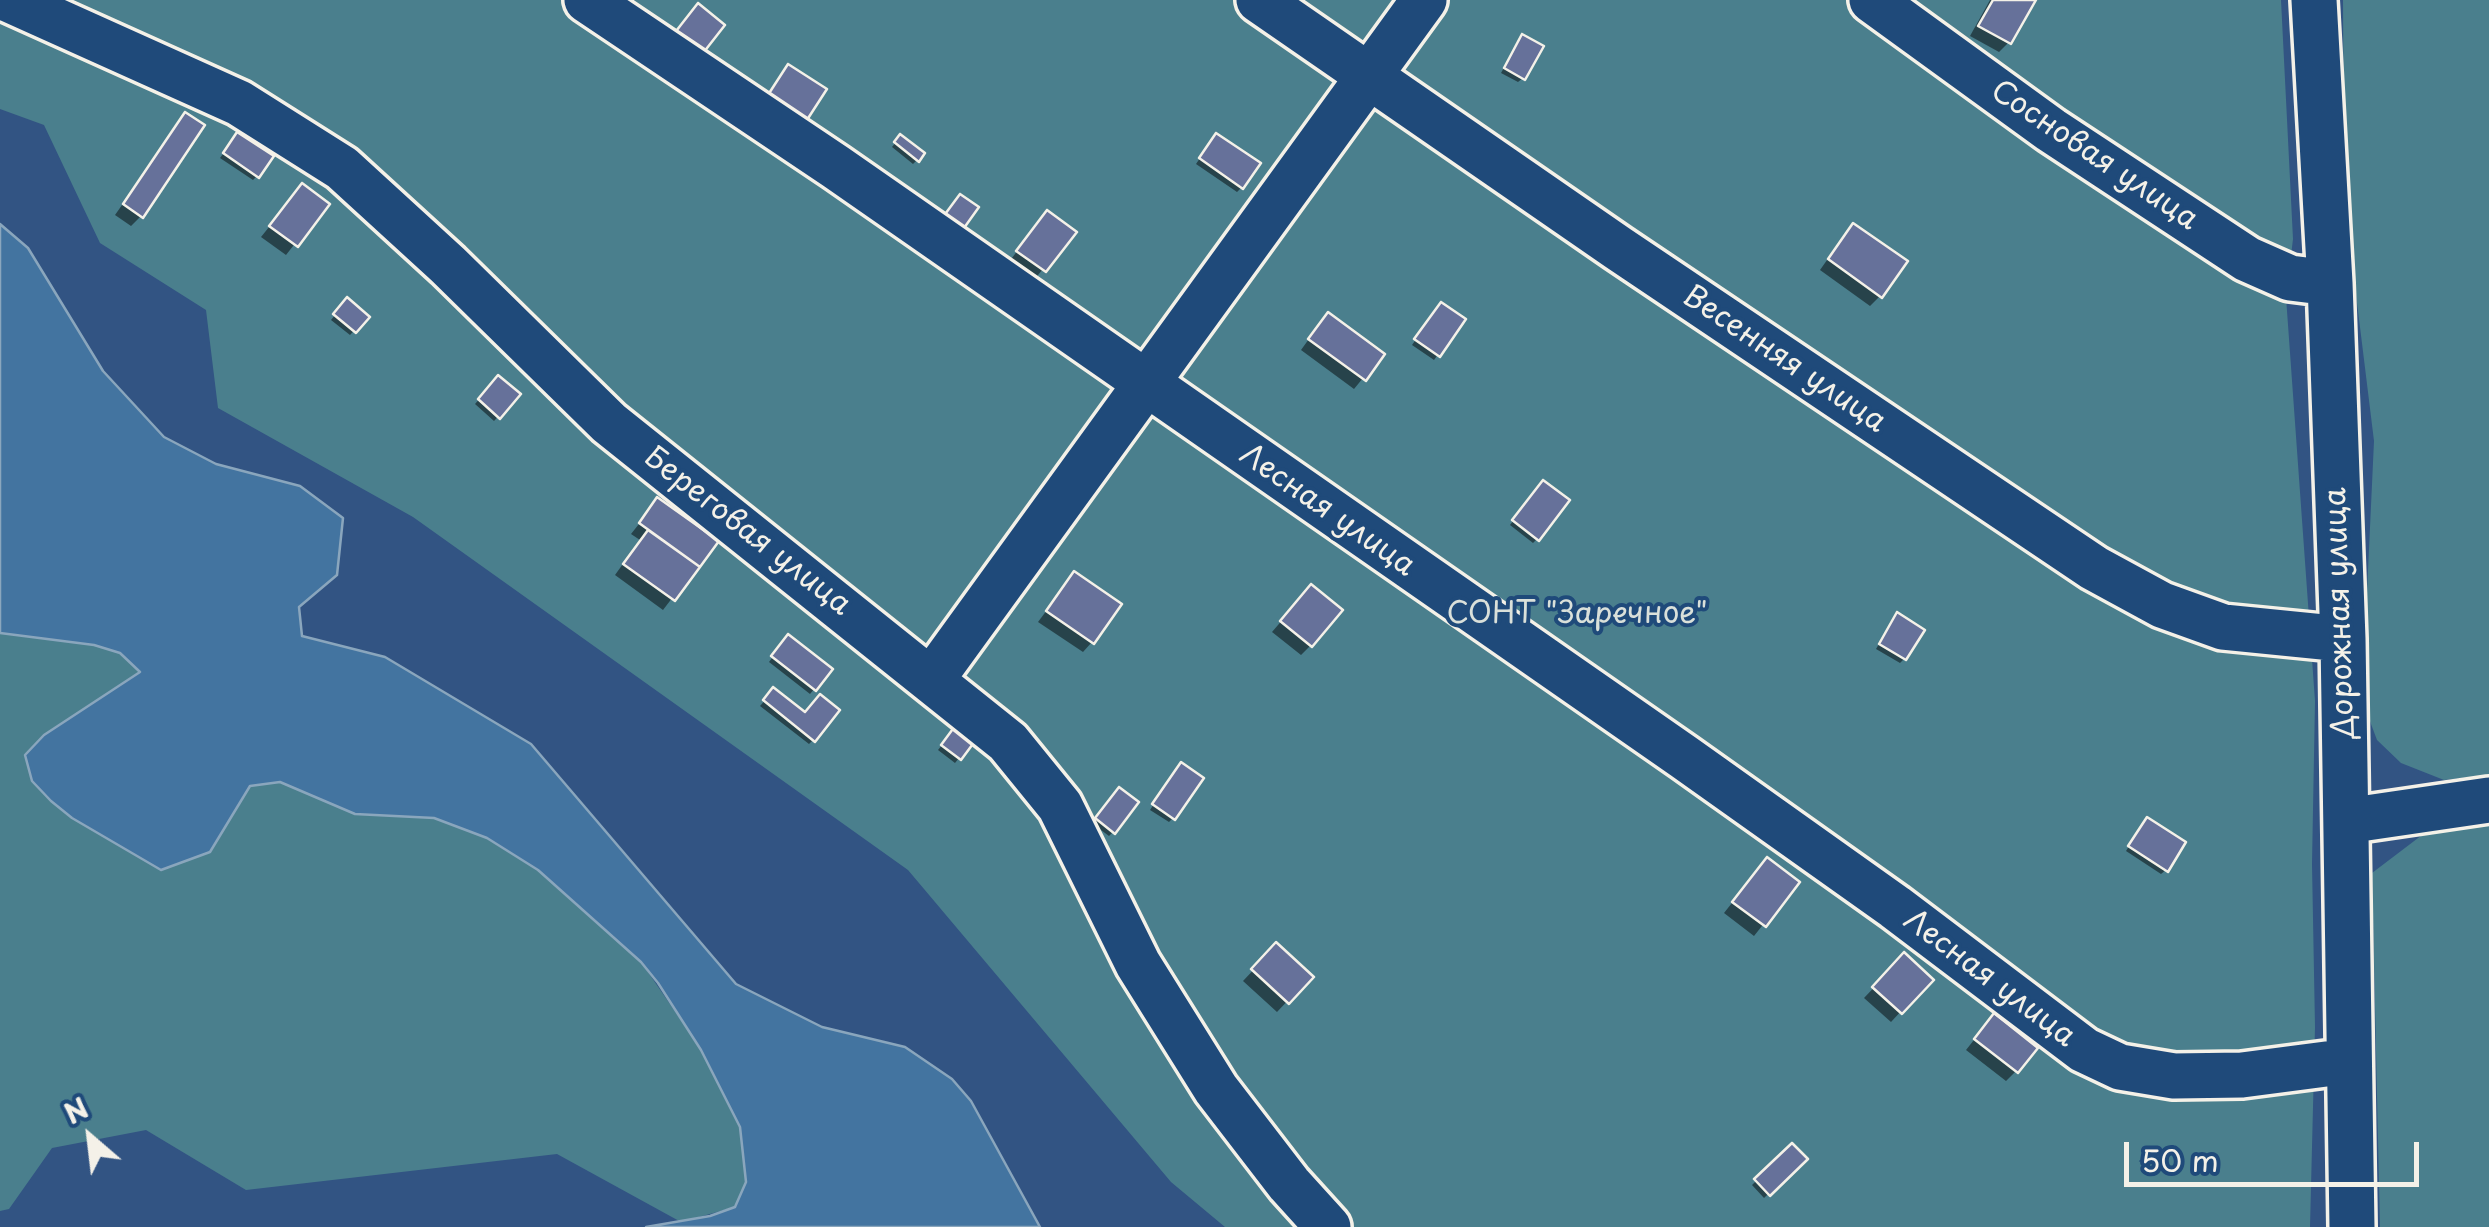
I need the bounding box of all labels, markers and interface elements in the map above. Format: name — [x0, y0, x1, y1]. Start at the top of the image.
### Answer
street label: Сосновая улица — [1984, 73, 2204, 239]
street label: Весенняя улица — [1676, 279, 1892, 441]
street label: Лесная улица — [1232, 437, 1422, 585]
street label: Береговая улица — [636, 440, 858, 624]
street label: Дорожная улица — [2319, 487, 2363, 739]
park label: СОНТ "Заречное" — [1446, 597, 1708, 633]
street label: Лесная улица — [1896, 903, 2082, 1055]
text: N — [56, 1086, 96, 1134]
north arrow — [40, 1087, 140, 1187]
scale bar — [2129, 1122, 2424, 1184]
text: 50 m — [2141, 1137, 2219, 1182]

